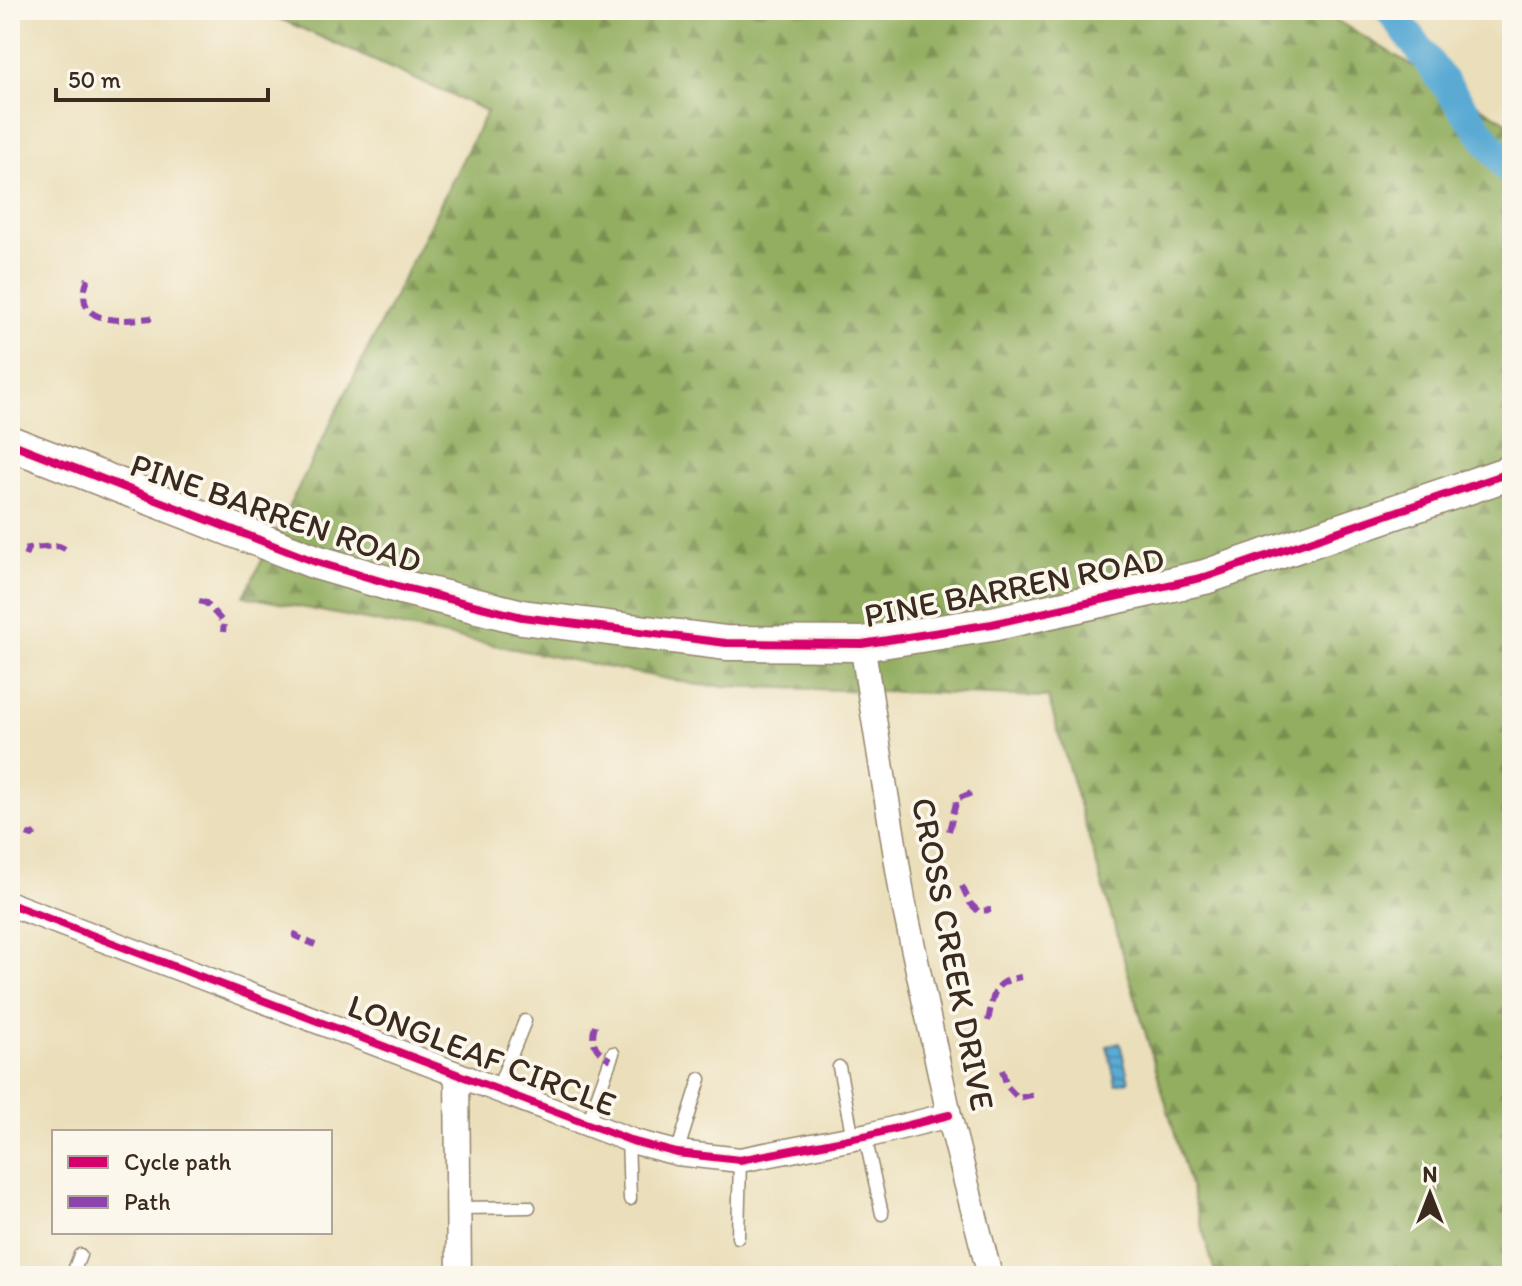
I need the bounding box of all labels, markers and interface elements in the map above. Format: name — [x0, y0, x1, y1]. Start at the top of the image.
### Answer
scale bar — [56, 52, 268, 102]
text: 50 m — [68, 65, 121, 94]
street label: PINE BARREN ROAD — [125, 444, 427, 582]
street label: PINE BARREN ROAD — [860, 538, 1168, 636]
street label: CROSS CREEK DRIVE — [903, 794, 1003, 1114]
street label: LONGLEAF CIRCLE — [342, 985, 622, 1125]
legend — [52, 1130, 332, 1234]
text: Cycle path — [124, 1147, 231, 1176]
north arrow — [1390, 1154, 1470, 1234]
text: N — [1423, 1161, 1437, 1188]
text: Path — [124, 1187, 171, 1216]

